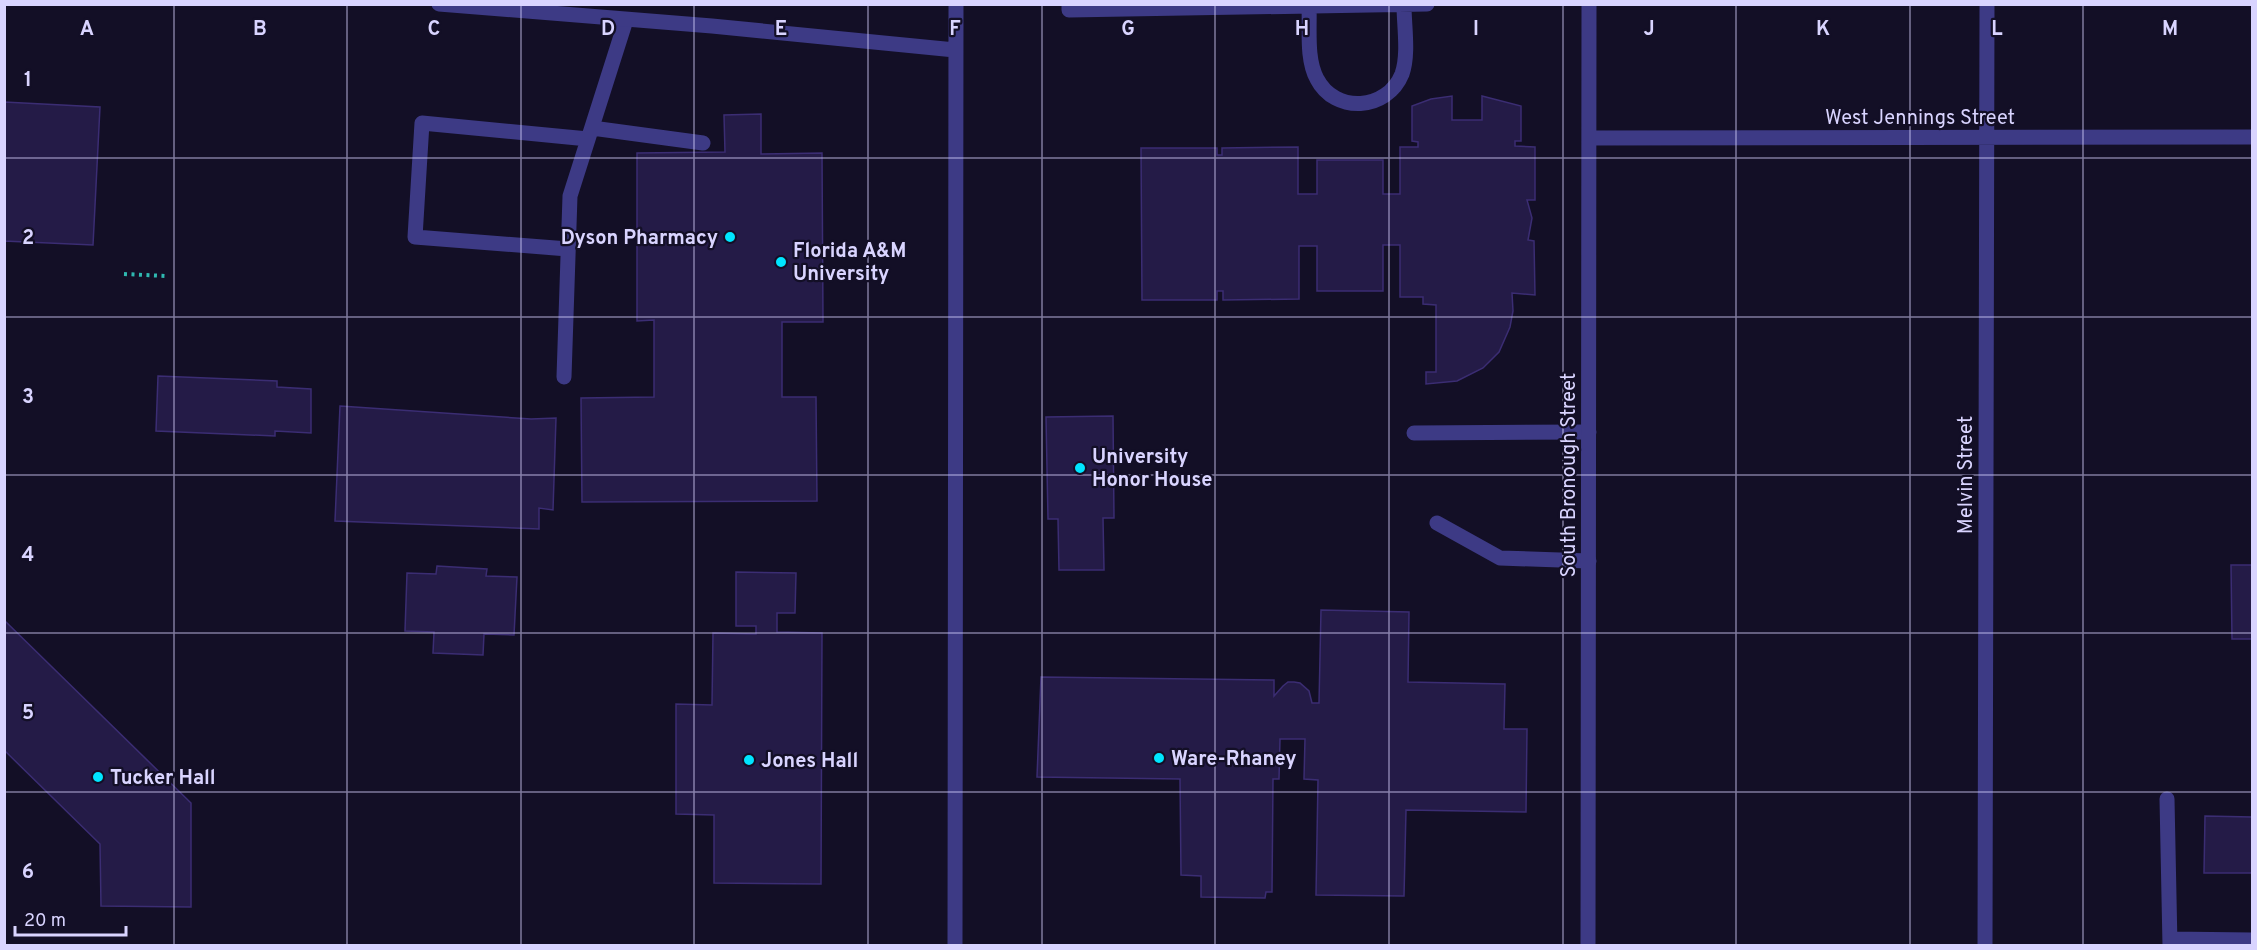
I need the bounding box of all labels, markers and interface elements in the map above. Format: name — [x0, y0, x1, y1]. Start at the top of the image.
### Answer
text: A — [80, 17, 94, 43]
text: B — [253, 17, 267, 43]
text: C — [428, 17, 440, 43]
text: D — [601, 17, 615, 43]
text: E — [775, 17, 787, 43]
text: F — [949, 17, 961, 43]
text: G — [1121, 17, 1135, 43]
text: H — [1295, 17, 1309, 43]
text: I — [1473, 17, 1479, 43]
text: J — [1643, 17, 1655, 43]
text: K — [1816, 17, 1830, 43]
text: L — [1991, 17, 2003, 43]
text: M — [2162, 17, 2178, 43]
text: 1 — [24, 68, 32, 94]
street label: West Jennings Street — [1825, 106, 2015, 132]
text: 2 — [22, 226, 34, 252]
place label: Dyson Pharmacy — [561, 226, 718, 252]
marker: Dyson Pharmacy — [723, 230, 737, 244]
place label: Florida A&M University — [793, 239, 906, 288]
marker: Florida A&M University — [774, 255, 788, 269]
street label: South Bronough Street — [1557, 373, 1583, 577]
text: 3 — [22, 385, 34, 411]
street label: Melvin Street — [1954, 416, 1980, 534]
place label: University Honor House — [1092, 445, 1212, 494]
marker: University Honor House — [1073, 461, 1087, 475]
text: 4 — [22, 543, 34, 569]
text: 5 — [22, 701, 34, 727]
place label: Ware-Rhaney — [1171, 747, 1297, 773]
place label: Jones Hall — [761, 749, 858, 775]
marker: Ware-Rhaney — [1152, 751, 1166, 765]
marker: Jones Hall — [742, 753, 756, 767]
place label: Tucker Hall — [110, 766, 216, 792]
marker: Tucker Hall — [91, 770, 105, 784]
text: 6 — [22, 860, 34, 886]
scale bar — [15, 899, 126, 937]
text: 20 m — [24, 910, 66, 933]

